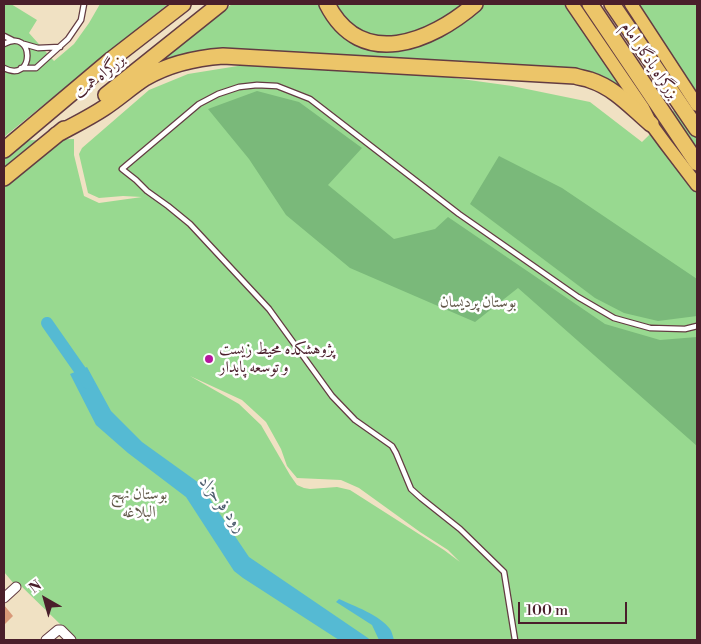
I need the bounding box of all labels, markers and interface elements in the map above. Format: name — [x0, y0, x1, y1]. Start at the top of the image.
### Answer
street label: بزرگراه یادگار امام — [616, 19, 682, 103]
street label: بزرگراه همت — [71, 51, 129, 103]
park label: بوستان پردیسان — [440, 293, 516, 313]
place label: پژوهشکده محیط زیست و توسعه پایدار — [219, 340, 334, 378]
marker: پژوهشکده محیط زیست و توسعه پایدار — [203, 353, 215, 365]
water label: رود فرحزاد — [194, 472, 250, 538]
park label: بوستان نهج البلاغه — [111, 485, 167, 523]
north arrow — [20, 574, 70, 624]
text: N — [26, 577, 46, 598]
scale bar — [521, 592, 630, 624]
text: 100 m — [526, 601, 568, 620]

